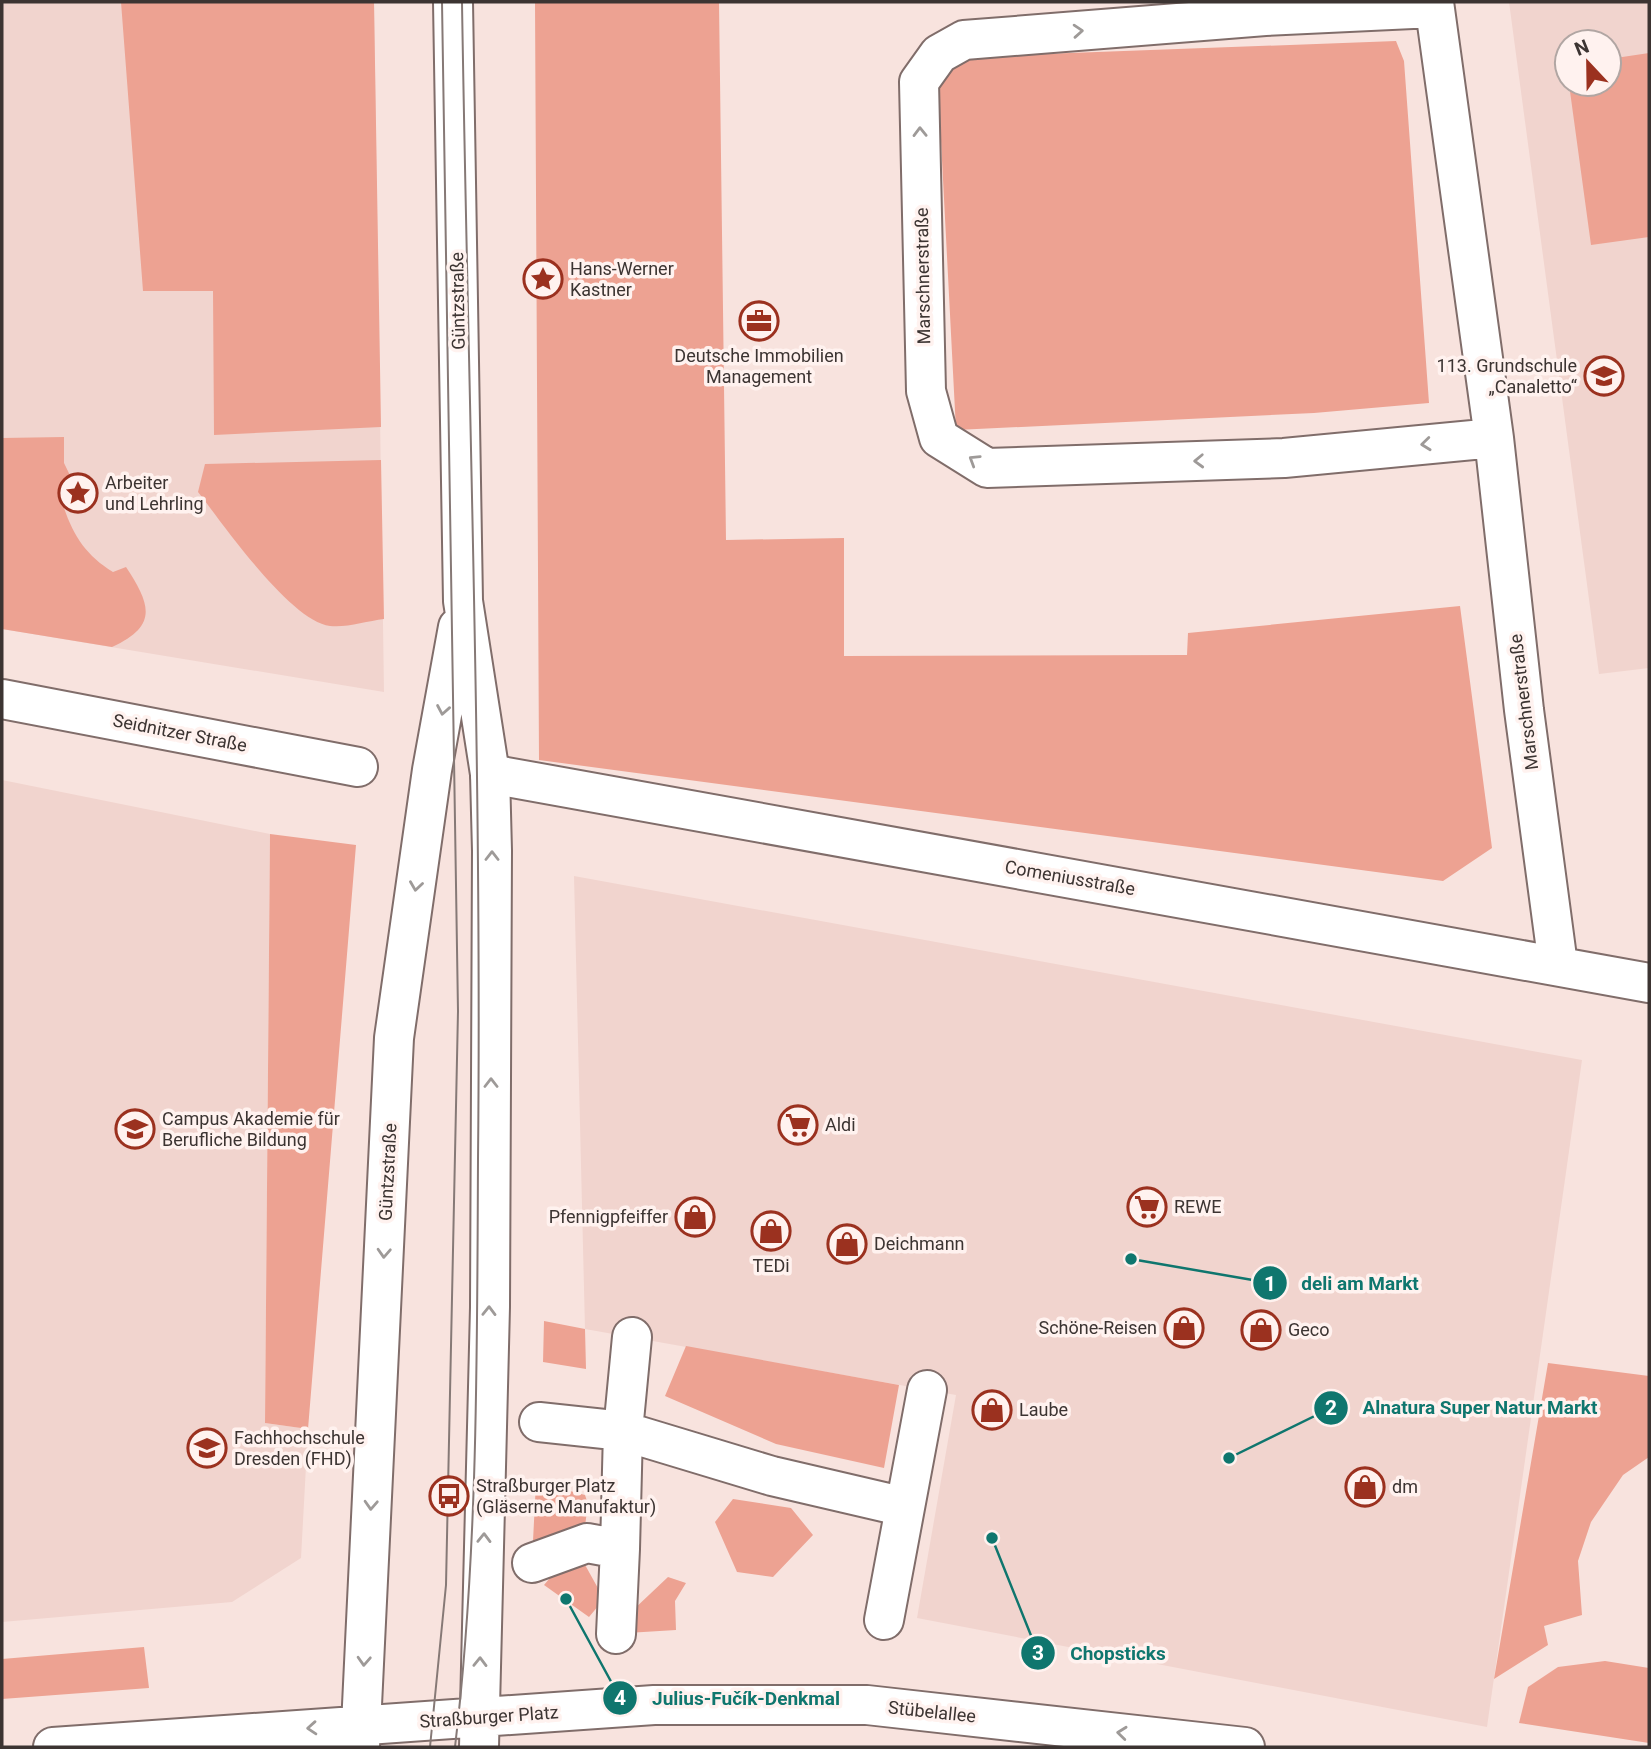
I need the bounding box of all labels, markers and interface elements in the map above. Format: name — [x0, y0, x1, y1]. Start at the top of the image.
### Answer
one-way arrow — [1073, 24, 1084, 39]
north arrow — [1553, 28, 1623, 98]
text: N — [1571, 35, 1592, 61]
one-way arrow — [913, 126, 928, 137]
street label: Marschnerstraße — [911, 207, 934, 345]
street label: Güntzstraße — [446, 252, 469, 350]
place icon: Hans-Werner Kastner — [522, 258, 564, 300]
place label: Hans-Werner Kastner — [570, 258, 674, 300]
office icon: Deutsche Immobilien Management — [738, 300, 780, 342]
place label: Deutsche Immobilien Management — [674, 345, 844, 387]
place label: 113. Grundschule „Canaletto“ — [1437, 355, 1578, 397]
school or university icon: 113. Grundschule „Canaletto“ — [1583, 355, 1625, 397]
one-way arrow — [1420, 436, 1431, 451]
one-way arrow — [1193, 453, 1204, 468]
one-way arrow — [969, 455, 982, 468]
place icon: Arbeiter und Lehrling — [57, 472, 99, 514]
place label: Arbeiter und Lehrling — [105, 472, 204, 514]
street label: Marschnerstraße — [1505, 633, 1542, 771]
one-way arrow — [436, 704, 451, 716]
street label: Seidnitzer Straße — [111, 709, 249, 756]
one-way arrow — [484, 850, 499, 861]
street label: Comeniusstraße — [1003, 856, 1137, 899]
one-way arrow — [408, 880, 423, 892]
one-way arrow — [483, 1077, 499, 1088]
supermarket icon: Aldi — [777, 1104, 819, 1146]
school or university icon: Campus Akademie für Berufliche Bildung — [114, 1108, 156, 1150]
place label: Campus Akademie für Berufliche Bildung — [162, 1108, 340, 1150]
place label: Aldi — [825, 1114, 856, 1135]
street label: Güntzstraße — [374, 1123, 401, 1221]
supermarket icon: REWE — [1126, 1186, 1168, 1228]
shop icon: Pfennigpfeiffer — [674, 1196, 716, 1238]
place label: REWE — [1174, 1196, 1222, 1217]
place label: Pfennigpfeiffer — [549, 1206, 668, 1227]
shop icon: TEDi — [750, 1210, 792, 1252]
shop icon: Deichmann — [826, 1223, 868, 1265]
place label: Deichmann — [874, 1233, 965, 1254]
one-way arrow — [376, 1248, 391, 1259]
place label: TEDi — [752, 1255, 790, 1276]
callout: deli am Markt — [1253, 1263, 1433, 1303]
text: 1 — [1264, 1272, 1276, 1296]
text: deli am Markt — [1301, 1272, 1419, 1295]
one-way arrow — [482, 1305, 497, 1316]
shop icon: Schöne-Reisen — [1163, 1307, 1205, 1349]
shop icon: Geco — [1240, 1309, 1282, 1351]
place label: Schöne-Reisen — [1038, 1317, 1157, 1338]
place label: Geco — [1288, 1319, 1330, 1340]
callout: Alnatura Super Natur Markt — [1314, 1388, 1612, 1428]
shop icon: Laube — [971, 1389, 1013, 1431]
text: 2 — [1325, 1396, 1337, 1420]
text: Alnatura Super Natur Markt — [1363, 1396, 1598, 1419]
place label: Laube — [1019, 1399, 1068, 1420]
school or university icon: Fachhochschule Dresden (FHD) — [186, 1427, 228, 1469]
place label: Fachhochschule Dresden (FHD) — [234, 1427, 365, 1470]
shop icon: dm — [1344, 1466, 1386, 1508]
bus stop icon: Straßburger Platz (Gläserne Manufaktur) — [428, 1475, 470, 1517]
place label: Straßburger Platz (Gläserne Manufaktur) — [476, 1475, 656, 1518]
place label: dm — [1392, 1476, 1418, 1497]
one-way arrow — [364, 1499, 379, 1510]
one-way arrow — [476, 1532, 491, 1543]
callout: Chopsticks — [1021, 1633, 1179, 1673]
text: 3 — [1032, 1641, 1044, 1665]
text: Chopsticks — [1070, 1642, 1166, 1665]
one-way arrow — [356, 1656, 371, 1667]
one-way arrow — [472, 1657, 487, 1668]
callout: Julius-Fučík-Denkmal — [603, 1678, 854, 1718]
text: 4 — [614, 1686, 626, 1710]
text: Julius-Fučík-Denkmal — [652, 1687, 840, 1710]
street label: Stübelallee — [887, 1696, 977, 1727]
street label: Straßburger Platz — [419, 1701, 559, 1732]
one-way arrow — [306, 1721, 317, 1736]
one-way arrow — [1116, 1726, 1128, 1741]

